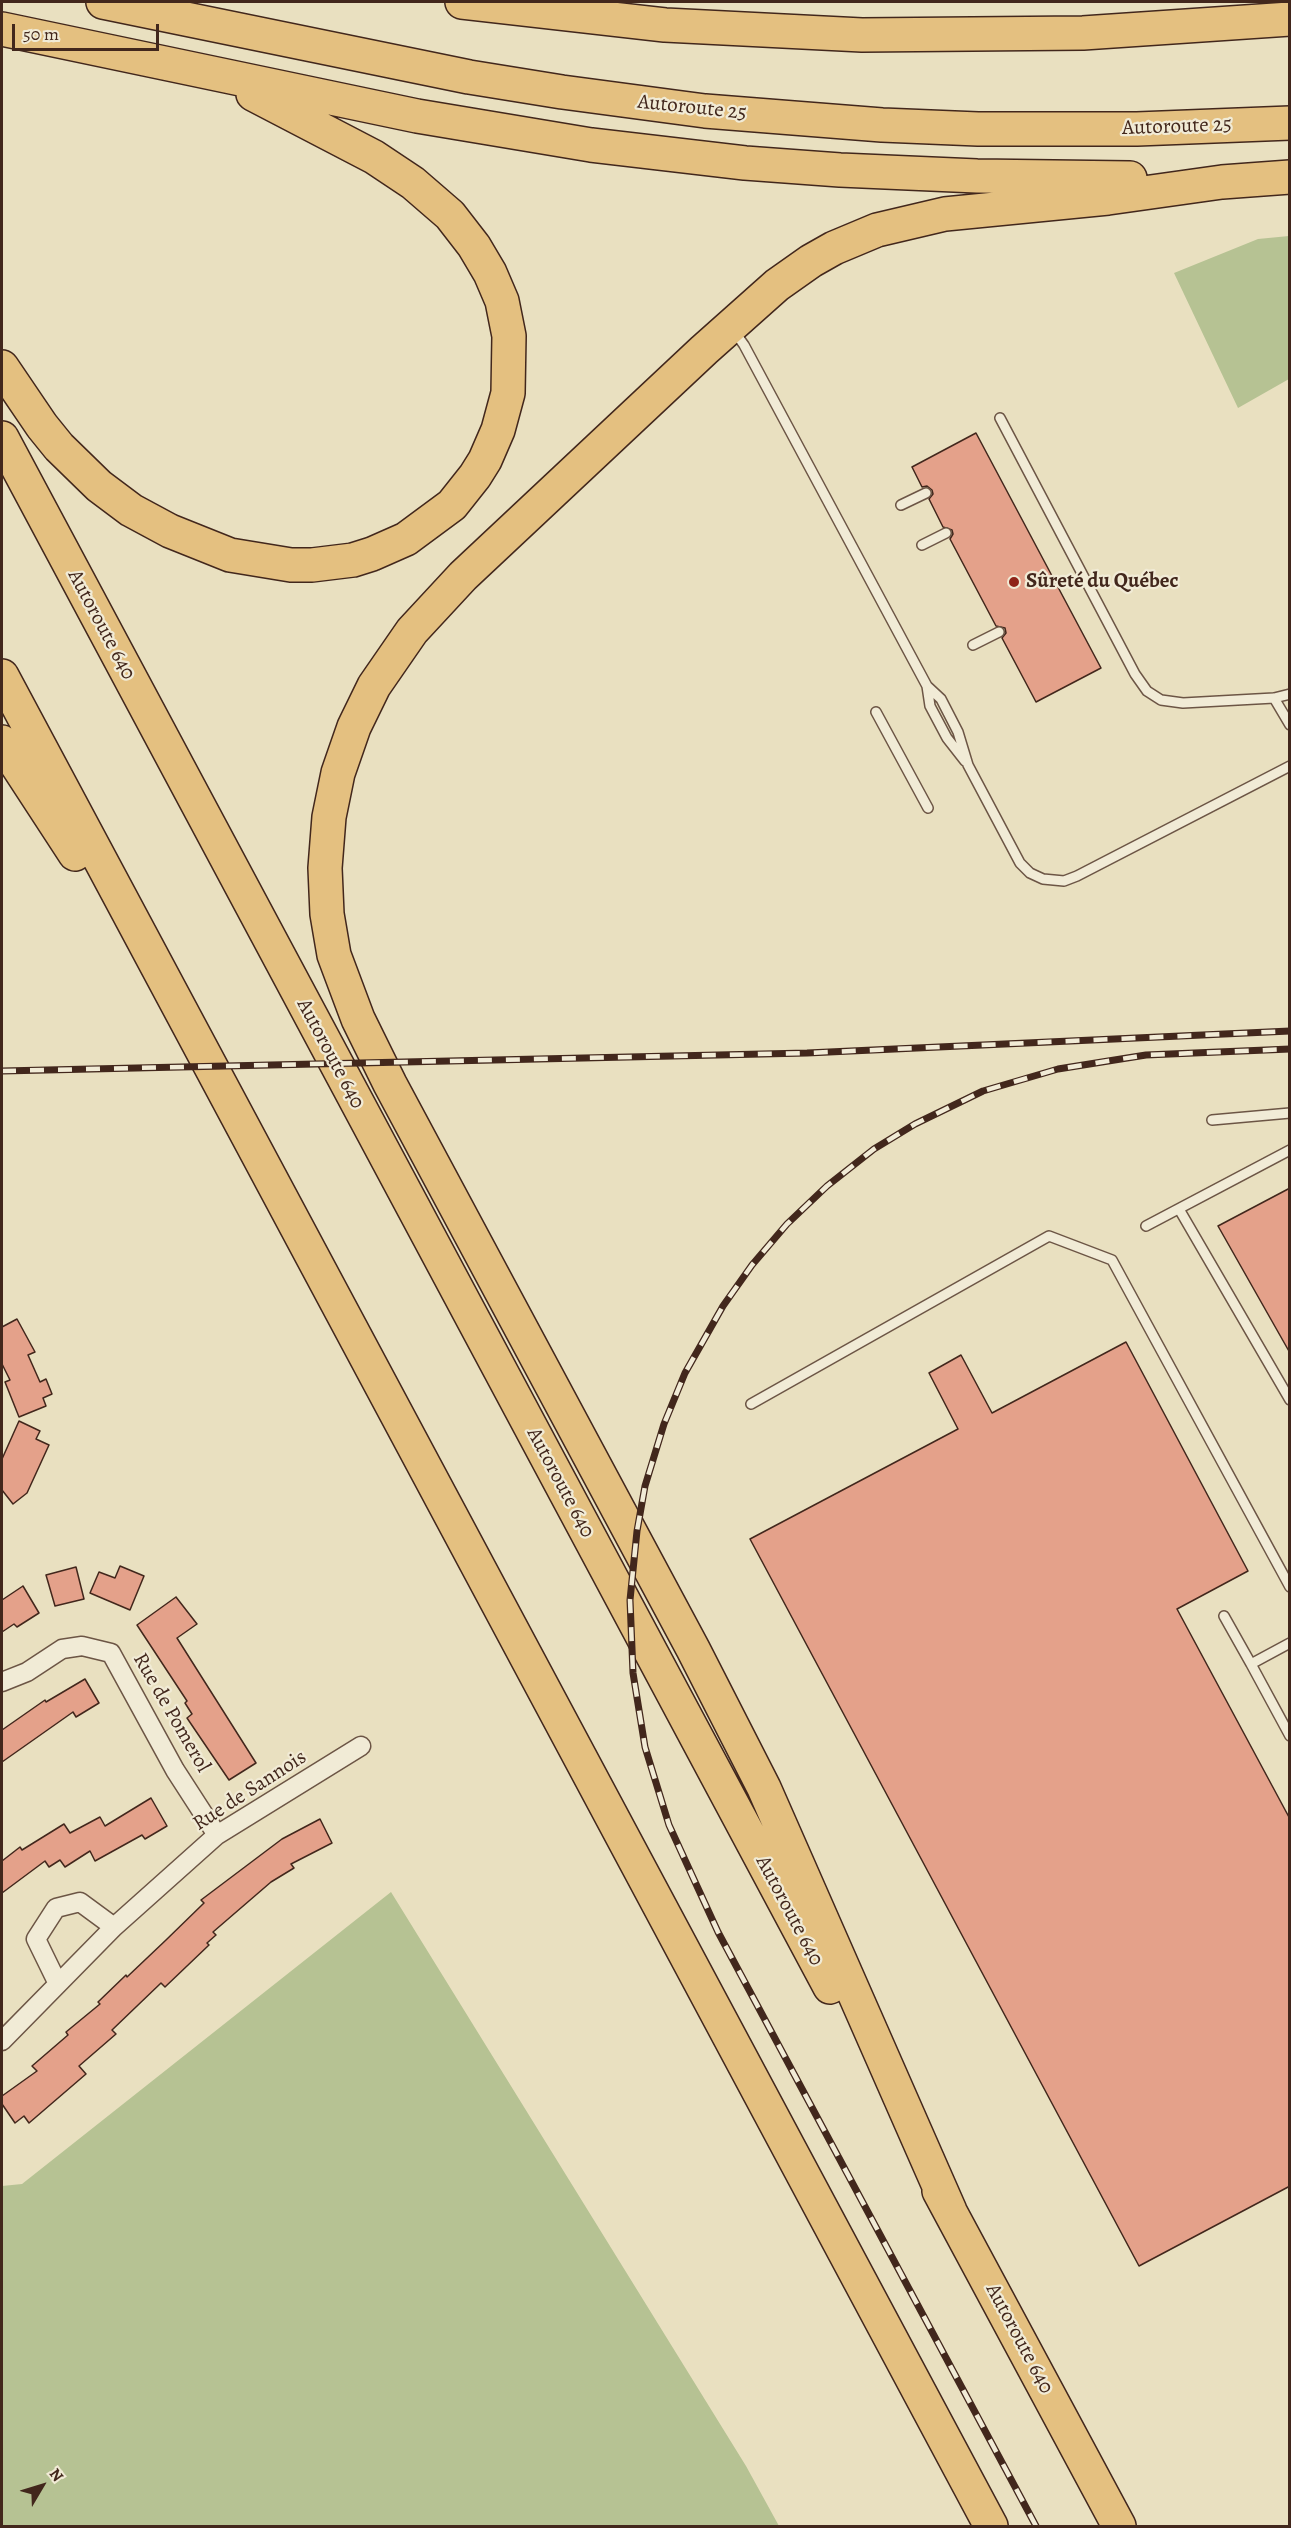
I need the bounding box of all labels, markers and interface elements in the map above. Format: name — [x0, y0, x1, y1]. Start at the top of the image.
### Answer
scale bar — [15, 12, 162, 50]
text: 50 m — [23, 22, 59, 46]
street label: Autoroute 25 — [636, 90, 748, 126]
street label: Autoroute 25 — [1122, 112, 1232, 142]
street label: Autoroute 640 — [61, 566, 141, 684]
place label: Sûreté du Québec — [1026, 569, 1179, 595]
marker: Sûreté du Québec — [1007, 575, 1021, 589]
street label: Autoroute 640 — [290, 995, 370, 1113]
street label: Autoroute 640 — [520, 1424, 600, 1542]
street label: Rue de Pomerol — [127, 1649, 215, 1777]
street label: Rue de Sannois — [188, 1745, 312, 1837]
street label: Autoroute 640 — [749, 1852, 829, 1970]
street label: Autoroute 640 — [979, 2280, 1059, 2398]
north arrow — [12, 2456, 72, 2516]
text: N — [44, 2464, 68, 2486]

